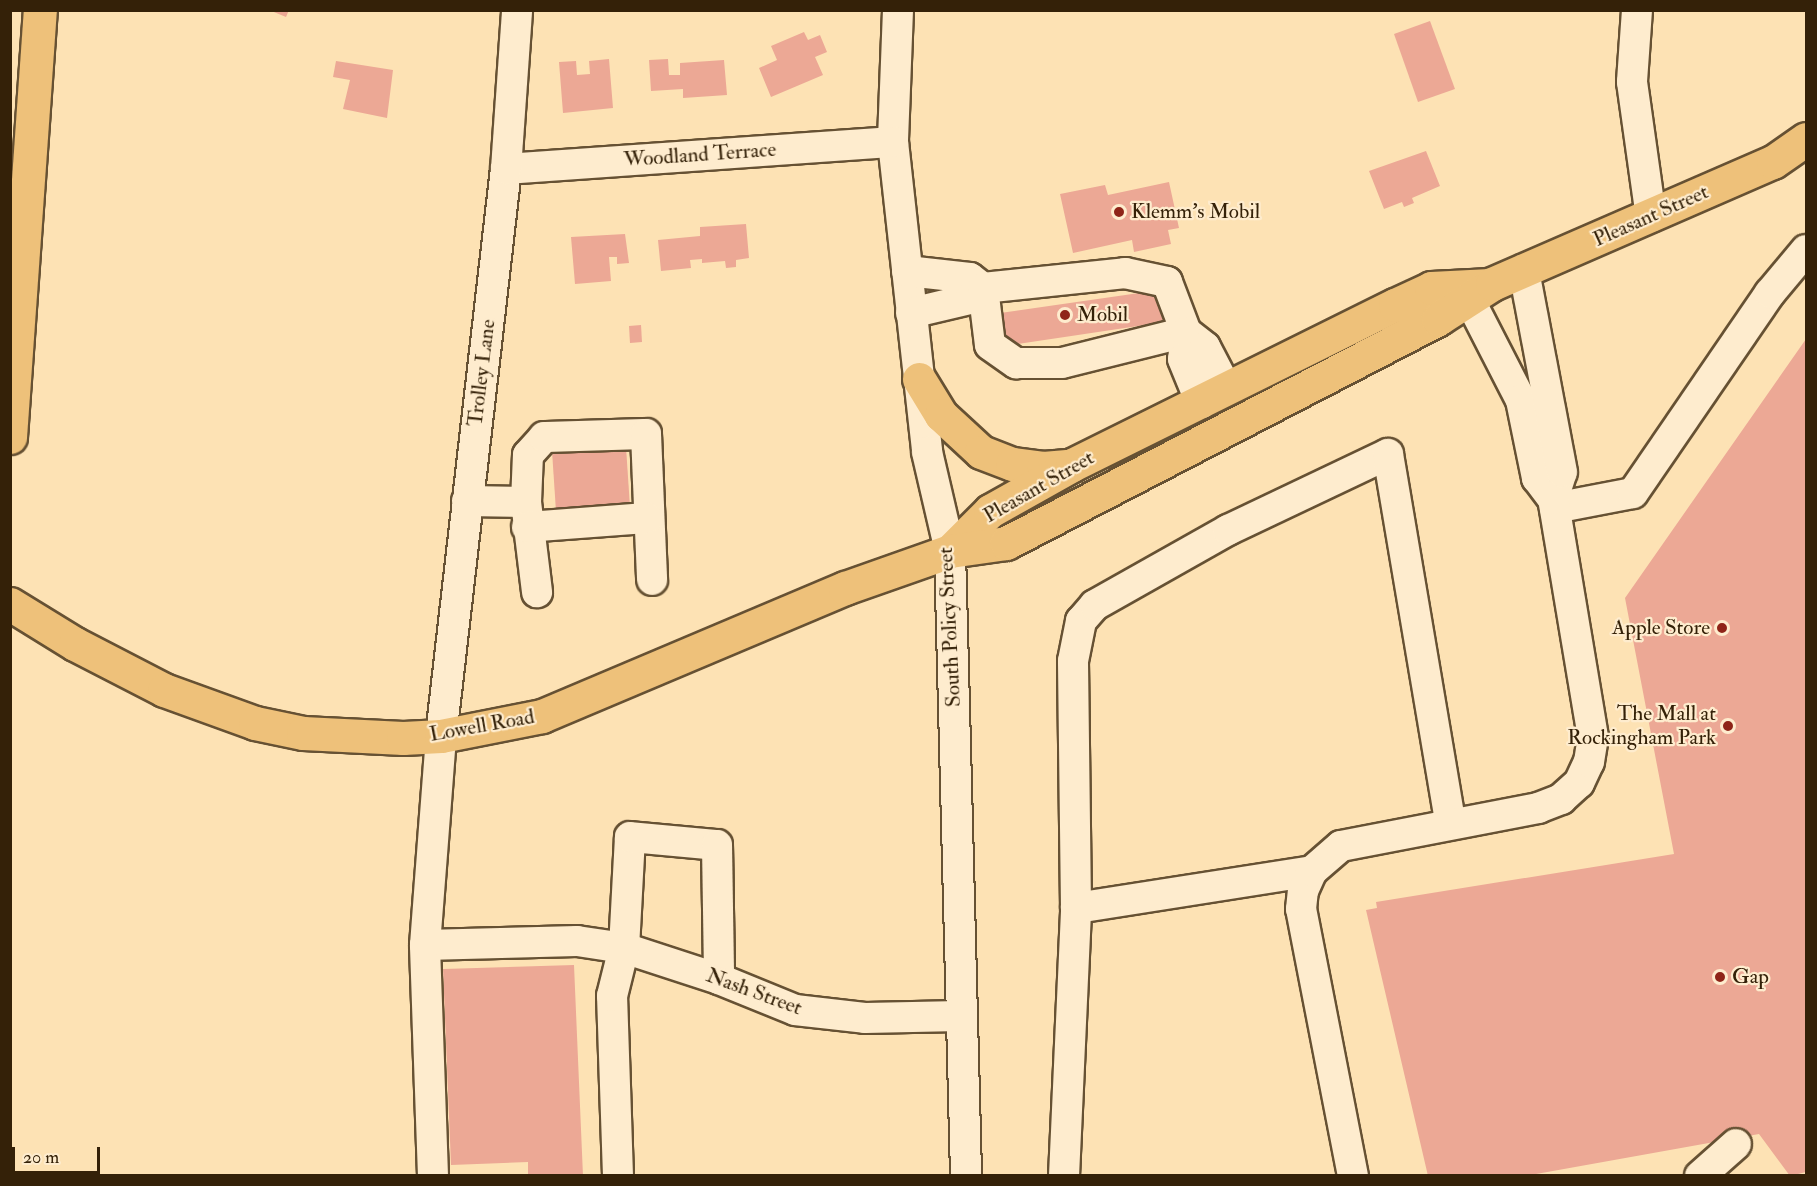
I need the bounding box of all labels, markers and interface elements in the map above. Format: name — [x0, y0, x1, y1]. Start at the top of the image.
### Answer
street label: Woodland Terrace — [623, 137, 777, 173]
street label: Pleasant Street — [1590, 179, 1712, 253]
place label: Klemm's Mobil — [1131, 199, 1260, 225]
marker: Klemm's Mobil — [1112, 205, 1126, 219]
place label: Mobil — [1077, 302, 1128, 328]
marker: Mobil — [1058, 308, 1072, 322]
street label: Trolley Lane — [463, 318, 501, 428]
street label: Pleasant Street — [979, 445, 1099, 529]
street label: South Policy Street — [933, 546, 967, 708]
place label: Apple Store — [1612, 615, 1710, 641]
marker: Apple Store — [1715, 621, 1729, 635]
place label: The Mall at Rockingham Park — [1567, 701, 1716, 751]
street label: Lowell Road — [428, 704, 536, 748]
marker: The Mall at Rockingham Park — [1721, 719, 1735, 733]
street label: Nash Street — [703, 963, 805, 1021]
place label: Gap — [1732, 964, 1769, 990]
marker: Gap — [1713, 970, 1727, 984]
scale bar — [15, 1135, 104, 1173]
text: 20 m — [23, 1146, 59, 1169]

